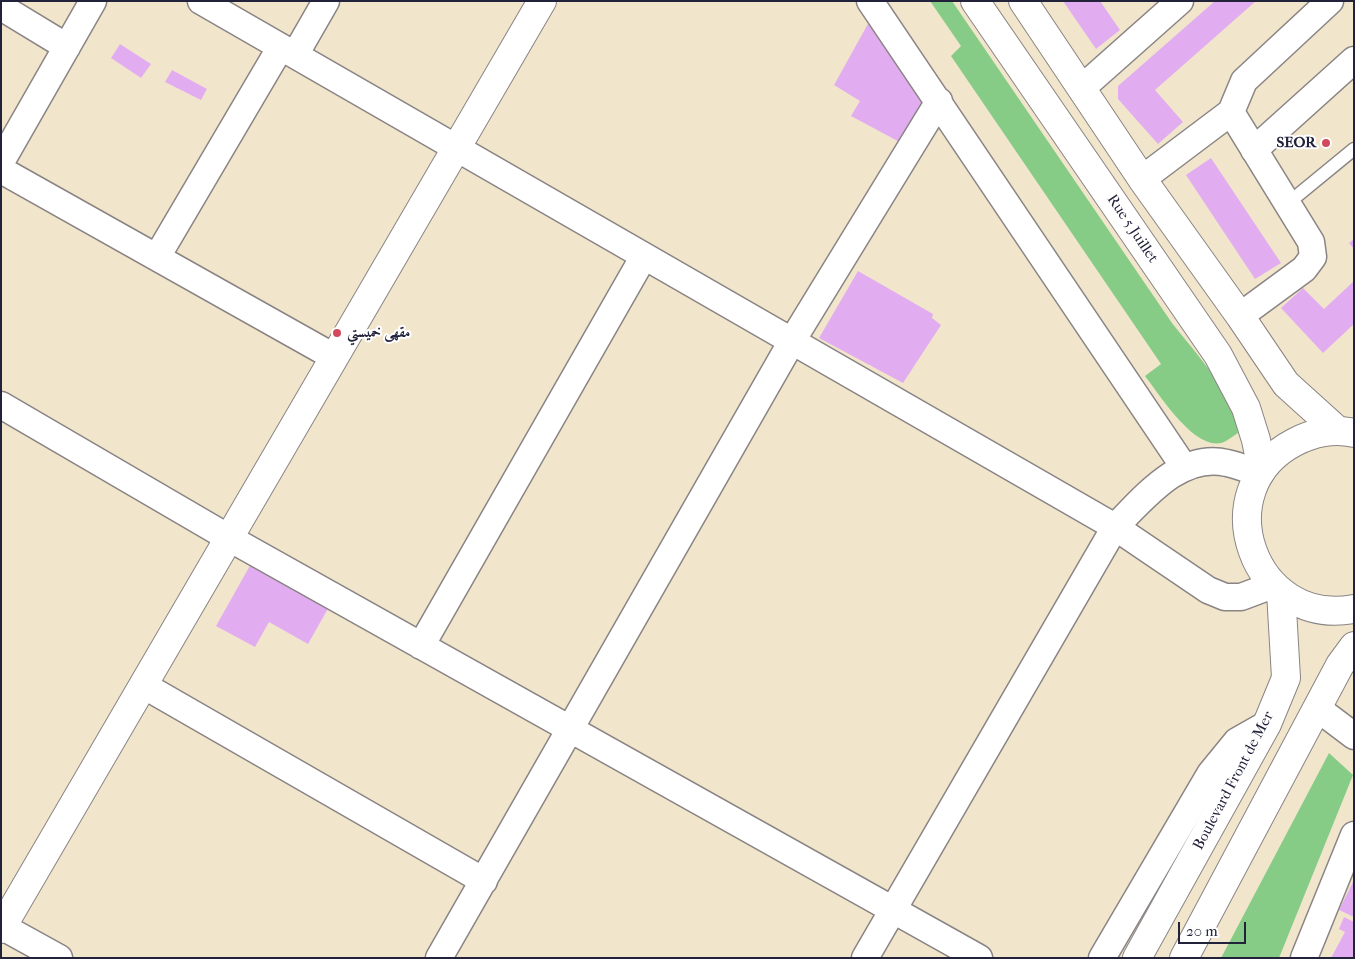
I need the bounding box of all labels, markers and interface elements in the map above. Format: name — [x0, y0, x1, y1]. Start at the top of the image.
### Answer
place label: SEOR — [1276, 134, 1316, 152]
marker: SEOR — [1320, 137, 1332, 149]
street label: Rue 5 Juillet — [1103, 191, 1161, 267]
place label: مقهى خميستي — [347, 324, 410, 342]
marker: مقهى خميستي — [331, 327, 343, 339]
street label: Boulevard Front de Mer — [1190, 709, 1278, 853]
scale bar — [1180, 912, 1248, 944]
text: 20 m — [1186, 922, 1218, 940]

